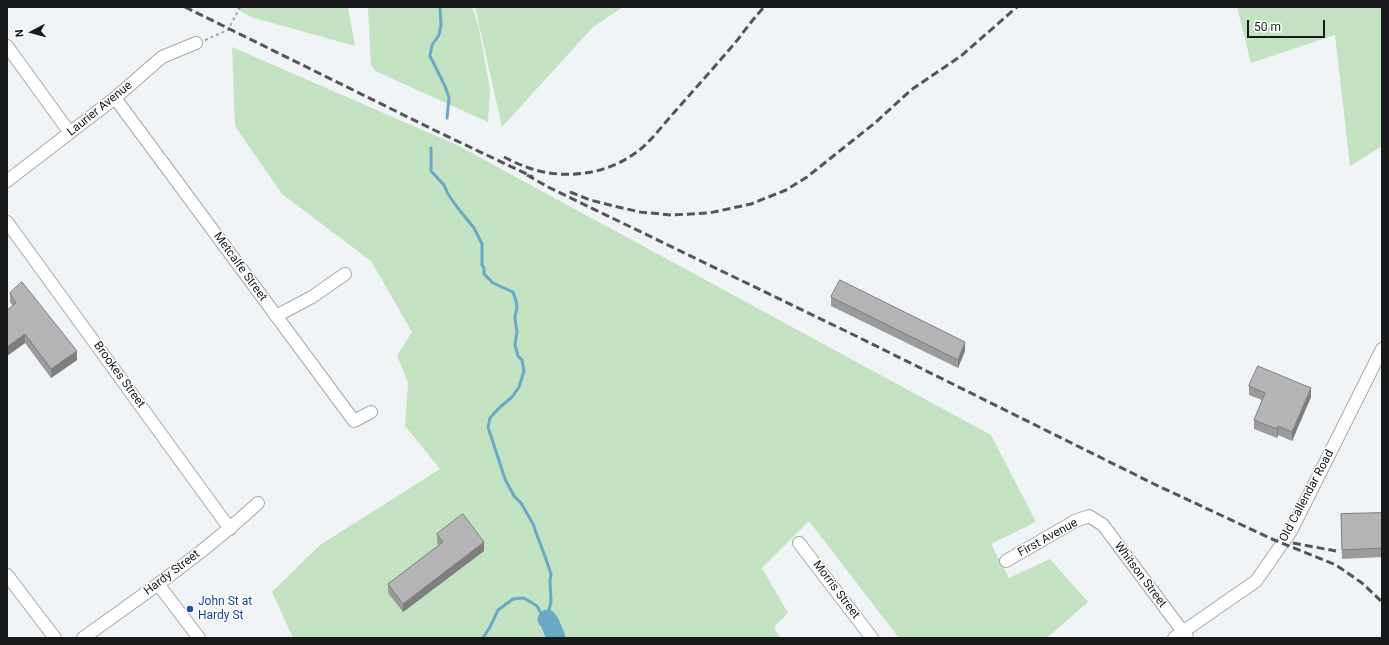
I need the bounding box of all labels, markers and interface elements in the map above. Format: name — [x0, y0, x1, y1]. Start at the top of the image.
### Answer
north arrow — [12, 12, 52, 52]
scale bar — [1249, 12, 1327, 38]
text: 50 m — [1254, 20, 1281, 34]
text: N — [13, 29, 26, 38]
street label: Laurier Avenue — [65, 78, 135, 140]
street label: Metcalfe Street — [210, 230, 270, 304]
street label: Brookes Street — [90, 339, 148, 411]
street label: Old Callendar Road — [1277, 448, 1337, 544]
street label: First Avenue — [1016, 516, 1080, 560]
street label: Whitson Street — [1111, 539, 1169, 611]
street label: Hardy Street — [141, 547, 203, 599]
street label: Morris Street — [809, 558, 863, 622]
place label: John St at Hardy St — [198, 595, 252, 623]
marker: John St at Hardy St — [185, 604, 195, 614]

